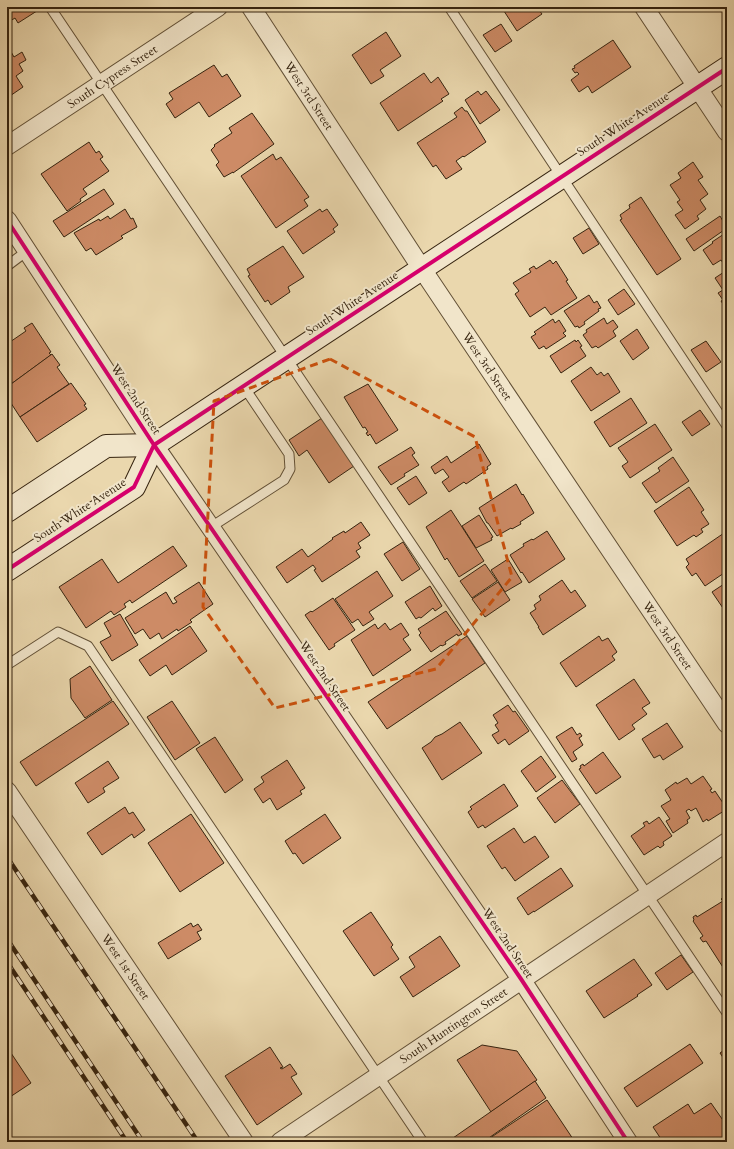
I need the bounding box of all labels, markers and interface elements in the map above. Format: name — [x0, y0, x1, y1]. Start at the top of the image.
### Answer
street label: South Cypress Street — [64, 41, 160, 112]
street label: West 3rd Street — [280, 58, 337, 133]
street label: South White Avenue — [574, 88, 672, 160]
street label: South White Avenue — [303, 267, 401, 339]
street label: West 3rd Street — [458, 328, 516, 404]
street label: West 2nd Street — [107, 360, 165, 438]
street label: South White Avenue — [31, 474, 129, 546]
street label: West 3rd Street — [638, 597, 696, 673]
street label: West 2nd Street — [295, 637, 354, 714]
street label: West 2nd Street — [478, 904, 537, 981]
street label: West 1st Street — [97, 930, 154, 1003]
street label: South Huntington Street — [397, 984, 511, 1067]

